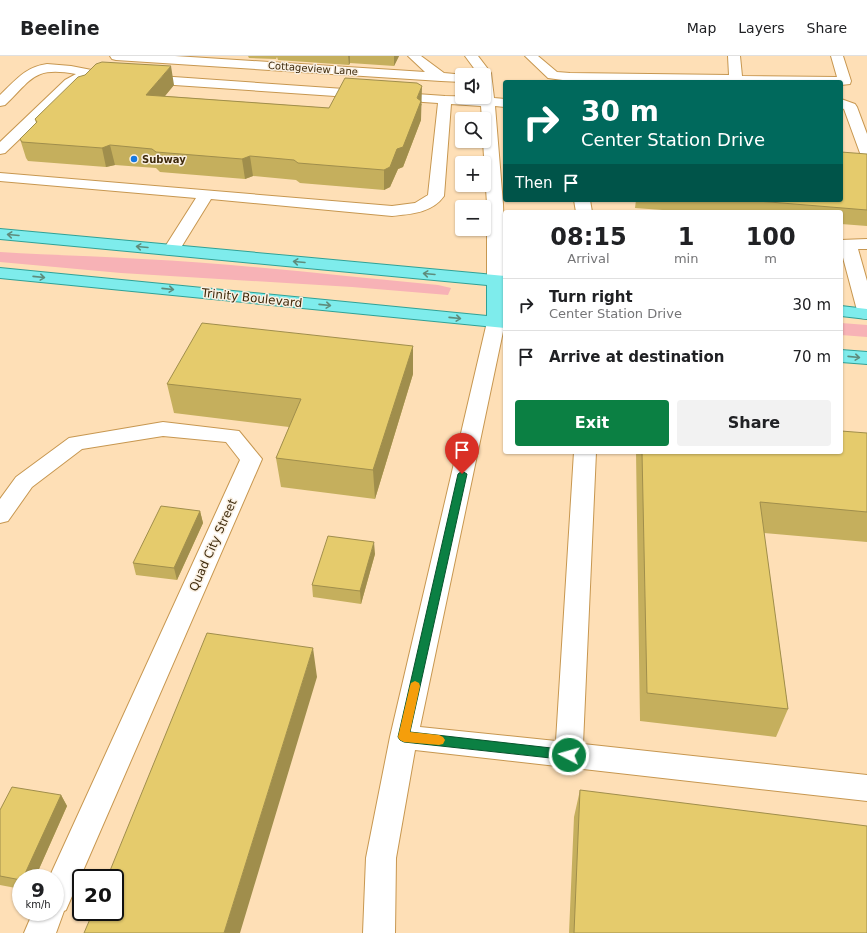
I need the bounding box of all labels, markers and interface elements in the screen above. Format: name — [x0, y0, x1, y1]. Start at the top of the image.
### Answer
text: Beeline — [20, 17, 100, 39]
text: Map — [687, 20, 716, 36]
text: Layers — [738, 20, 785, 36]
text: Share — [807, 20, 847, 36]
street label: Cottageview Lane — [268, 60, 358, 77]
map controls — [455, 68, 491, 236]
button: sound — [455, 68, 491, 104]
text: 30 m — [581, 95, 659, 128]
icon: right — [515, 96, 567, 148]
button: search — [455, 112, 491, 148]
text: Center Station Drive — [581, 129, 765, 150]
marker: Subway — [129, 154, 139, 164]
place label: Subway — [142, 154, 186, 165]
button: + — [455, 156, 491, 192]
icon: arrive — [560, 172, 582, 194]
text: Then — [515, 174, 552, 192]
button: − — [455, 200, 491, 236]
text: 08:15 — [550, 223, 627, 251]
text: 1 — [678, 223, 694, 251]
text: 100 — [746, 223, 796, 251]
one-way arrow — [7, 232, 20, 239]
one-way arrow — [136, 244, 149, 251]
text: Arrival — [567, 251, 610, 266]
text: min — [674, 251, 698, 266]
text: m — [764, 251, 777, 266]
one-way arrow — [293, 258, 306, 266]
one-way arrow — [423, 270, 436, 278]
one-way arrow — [32, 273, 45, 280]
one-way arrow — [161, 286, 174, 293]
street label: Trinity Boulevard — [200, 286, 303, 310]
text: Turn right — [549, 288, 633, 306]
icon: right — [515, 294, 537, 316]
text: 30 m — [793, 296, 831, 314]
one-way arrow — [318, 302, 331, 309]
text: Center Station Drive — [549, 306, 682, 321]
one-way arrow — [448, 315, 461, 322]
icon: arrive — [515, 346, 537, 368]
text: Arrive at destination — [549, 348, 724, 366]
text: 70 m — [793, 348, 831, 366]
one-way arrow — [847, 353, 860, 360]
button: Exit — [515, 400, 669, 446]
button: Share — [677, 400, 831, 446]
pin — [445, 433, 479, 474]
icon: arrive — [451, 439, 473, 461]
street label: Quad City Street — [186, 496, 240, 593]
position arrow — [548, 734, 590, 776]
speed limit sign: 20 — [72, 869, 124, 921]
text: 9 — [31, 878, 45, 902]
text: km/h — [25, 899, 51, 910]

